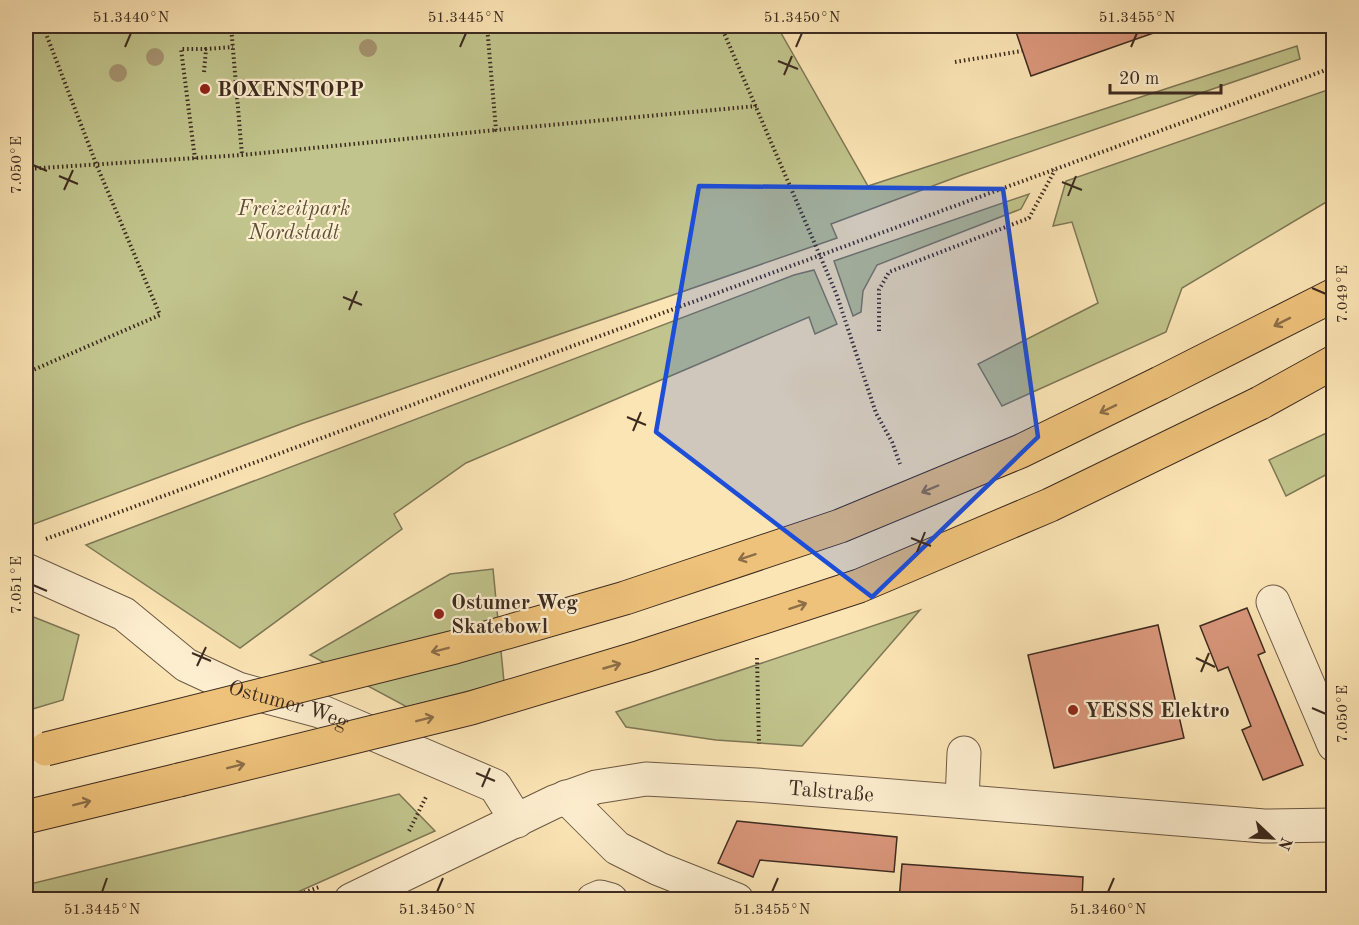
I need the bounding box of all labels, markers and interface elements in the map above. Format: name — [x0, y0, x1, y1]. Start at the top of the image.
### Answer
text: 51.3440°N — [93, 11, 170, 26]
text: 51.3445°N — [428, 11, 505, 26]
text: 51.3450°N — [764, 11, 841, 26]
text: 51.3455°N — [1099, 11, 1176, 26]
scale bar — [1110, 57, 1221, 95]
text: 20 m — [1119, 70, 1159, 88]
place label: BOXENSTOPP — [217, 80, 364, 101]
marker: BOXENSTOPP — [198, 82, 212, 96]
text: 7.050°E — [10, 136, 25, 194]
park label: Freizeitpark Nordstadt — [237, 199, 350, 244]
text: 7.049°E — [1336, 265, 1351, 323]
one-way arrow — [1273, 316, 1291, 328]
one-way arrow — [1099, 403, 1117, 415]
one-way arrow — [921, 484, 940, 495]
one-way arrow — [738, 552, 757, 563]
text: 7.051°E — [10, 556, 25, 614]
place label: Ostumer Weg Skatebowl — [451, 593, 578, 638]
one-way arrow — [788, 600, 807, 611]
marker: Ostumer Weg Skatebowl — [432, 607, 446, 621]
one-way arrow — [431, 645, 450, 657]
one-way arrow — [603, 660, 622, 671]
street label: Ostumer Weg — [224, 677, 352, 734]
text: 7.050°E — [1336, 685, 1351, 743]
place label: YESSS Elektro — [1085, 701, 1230, 722]
marker: YESSS Elektro — [1066, 703, 1080, 717]
one-way arrow — [415, 713, 434, 724]
one-way arrow — [226, 759, 245, 771]
street label: Talstraße — [787, 779, 875, 806]
one-way arrow — [73, 797, 92, 809]
north arrow — [1242, 808, 1302, 868]
text: N — [1274, 834, 1294, 853]
text: 51.3445°N — [64, 903, 141, 918]
text: 51.3450°N — [399, 903, 476, 918]
text: 51.3455°N — [734, 903, 811, 918]
text: 51.3460°N — [1070, 903, 1147, 918]

